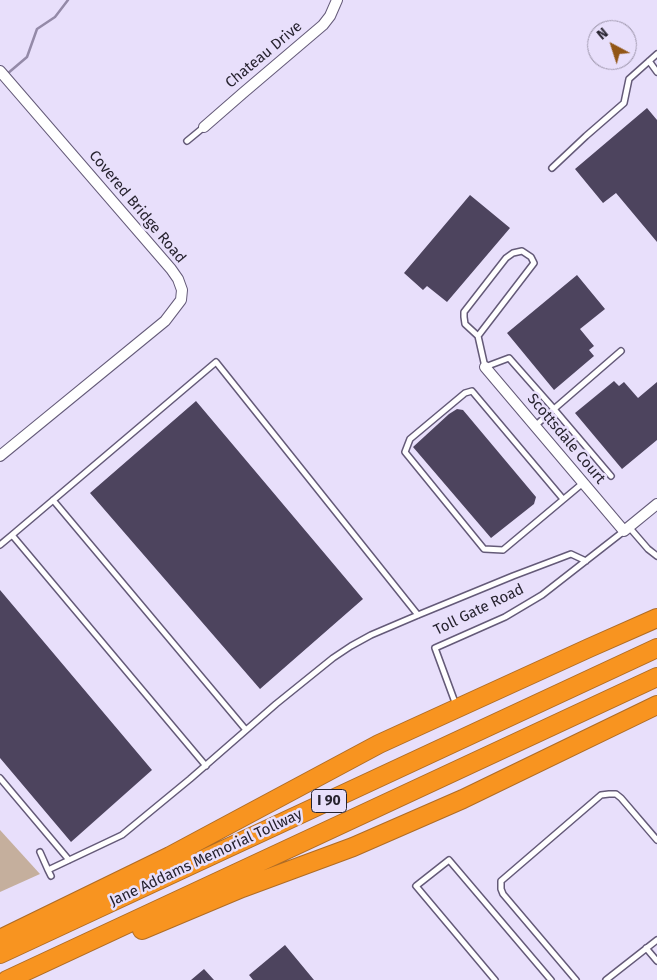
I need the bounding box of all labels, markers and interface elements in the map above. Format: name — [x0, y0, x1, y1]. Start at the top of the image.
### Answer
street label: Chateau Drive — [222, 18, 306, 92]
north arrow — [587, 20, 637, 70]
text: N — [594, 24, 612, 43]
street label: Covered Bridge Road — [85, 147, 189, 267]
street label: Scottsdale Court — [523, 390, 609, 488]
street label: Toll Gate Road — [431, 580, 527, 640]
road number: I 90 — [312, 789, 346, 812]
street label: Jane Addams Memorial Tollway — [107, 805, 305, 911]

